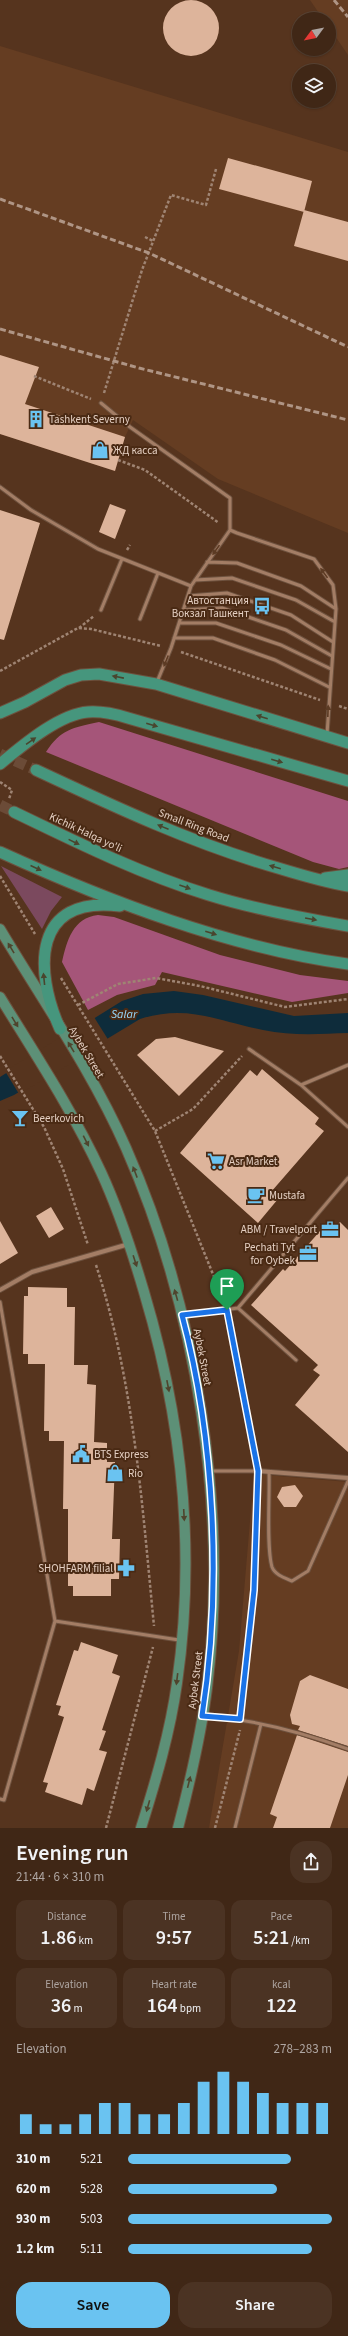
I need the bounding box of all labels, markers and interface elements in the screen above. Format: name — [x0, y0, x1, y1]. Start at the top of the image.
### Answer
north arrow — [292, 12, 336, 56]
map controls — [292, 12, 336, 108]
button: layers — [292, 64, 336, 108]
building icon: Tashkent Severny — [26, 409, 46, 429]
place label: Tashkent Severny — [49, 412, 130, 427]
shop icon: ЖД касса — [90, 440, 110, 460]
place label: ЖД касса — [113, 443, 158, 458]
one-way arrow — [212, 545, 220, 555]
one-way arrow — [320, 568, 328, 578]
place label: Автостанция Вокзал Ташкент — [172, 593, 249, 621]
bus stop icon: Автостанция Вокзал Ташкент — [252, 596, 272, 616]
one-way arrow — [162, 656, 168, 668]
one-way arrow — [112, 673, 124, 679]
one-way arrow — [324, 705, 331, 717]
one-way arrow — [256, 714, 268, 720]
one-way arrow — [146, 722, 158, 728]
one-way arrow — [26, 737, 37, 745]
one-way arrow — [271, 758, 283, 764]
street label: Small Ring Road — [156, 805, 231, 846]
street label: Kichik Halqa yo'li — [47, 809, 125, 856]
one-way arrow — [158, 824, 169, 830]
one-way arrow — [69, 839, 80, 845]
one-way arrow — [268, 864, 280, 870]
one-way arrow — [30, 865, 41, 871]
one-way arrow — [180, 884, 192, 890]
one-way arrow — [305, 916, 317, 922]
one-way arrow — [206, 930, 218, 936]
one-way arrow — [7, 943, 15, 953]
one-way arrow — [41, 973, 48, 985]
water label: Salar — [111, 1006, 138, 1023]
one-way arrow — [12, 1016, 19, 1028]
street label: Aybek Street — [65, 1024, 108, 1081]
one-way arrow — [67, 1041, 74, 1053]
bar icon: Beerkovich — [10, 1108, 30, 1128]
place label: Beerkovich — [33, 1111, 84, 1126]
one-way arrow — [83, 1135, 89, 1146]
supermarket icon: Asr Market — [206, 1151, 226, 1171]
place label: Asr Market — [229, 1154, 278, 1169]
one-way arrow — [132, 1165, 138, 1177]
cafe icon: Mustafa — [246, 1185, 266, 1205]
place label: Mustafa — [269, 1188, 305, 1203]
office icon: ABM / Travelport — [320, 1219, 340, 1239]
place label: ABM / Travelport — [241, 1222, 317, 1237]
place label: Pechati Tyt for Oybek — [244, 1240, 296, 1268]
office icon: Pechati Tyt for Oybek — [298, 1243, 318, 1263]
one-way arrow — [132, 1255, 138, 1267]
pin — [210, 1269, 244, 1310]
icon: arrive — [216, 1275, 238, 1297]
one-way arrow — [173, 1289, 179, 1301]
street label: Aybek Street — [190, 1327, 215, 1387]
one-way arrow — [165, 1380, 171, 1393]
public building icon: BTS Express — [71, 1444, 91, 1464]
place label: BTS Express — [94, 1447, 149, 1462]
shop icon: Rio — [105, 1463, 125, 1483]
place label: Rio — [128, 1466, 143, 1481]
one-way arrow — [181, 1509, 188, 1521]
pharmacy icon: SHOHFARM filial — [116, 1558, 136, 1578]
place label: SHOHFARM filial — [38, 1561, 113, 1576]
street label: Aybek Street — [185, 1650, 206, 1710]
one-way arrow — [174, 1673, 181, 1685]
one-way arrow — [187, 1776, 193, 1788]
one-way arrow — [145, 1800, 151, 1812]
text: Evening run — [16, 1837, 129, 1869]
button: share — [290, 1841, 332, 1883]
text: 21:44 · 6 × 310 m — [16, 1868, 104, 1886]
text: Distance — [47, 1909, 86, 1924]
text: Time — [162, 1909, 186, 1924]
text: Pace — [271, 1909, 292, 1924]
text: 1.86 — [40, 1924, 76, 1952]
text: 9:57 — [156, 1924, 192, 1952]
text: 5:21 — [253, 1924, 289, 1952]
text: km — [76, 1933, 93, 1948]
text: /km — [289, 1933, 310, 1948]
text: Elevation — [45, 1977, 88, 1992]
text: Heart rate — [151, 1977, 197, 1992]
text: kcal — [272, 1977, 291, 1992]
text: 36 — [51, 1992, 71, 2020]
text: 164 — [147, 1992, 178, 2020]
text: 122 — [266, 1992, 297, 2020]
text: m — [71, 2001, 83, 2016]
text: bpm — [178, 2001, 201, 2016]
text: Elevation — [16, 2040, 67, 2058]
text: 278–283 m — [274, 2040, 332, 2058]
text: 310 m — [16, 2150, 50, 2168]
text: 5:21 — [80, 2150, 103, 2168]
text: 620 m — [16, 2180, 50, 2198]
text: 5:28 — [80, 2180, 103, 2198]
text: 930 m — [16, 2210, 50, 2228]
text: 5:03 — [80, 2210, 103, 2228]
text: 1.2 km — [16, 2240, 55, 2258]
text: 5:11 — [80, 2240, 103, 2258]
button: Save — [16, 2282, 170, 2328]
button: Share — [178, 2282, 332, 2328]

